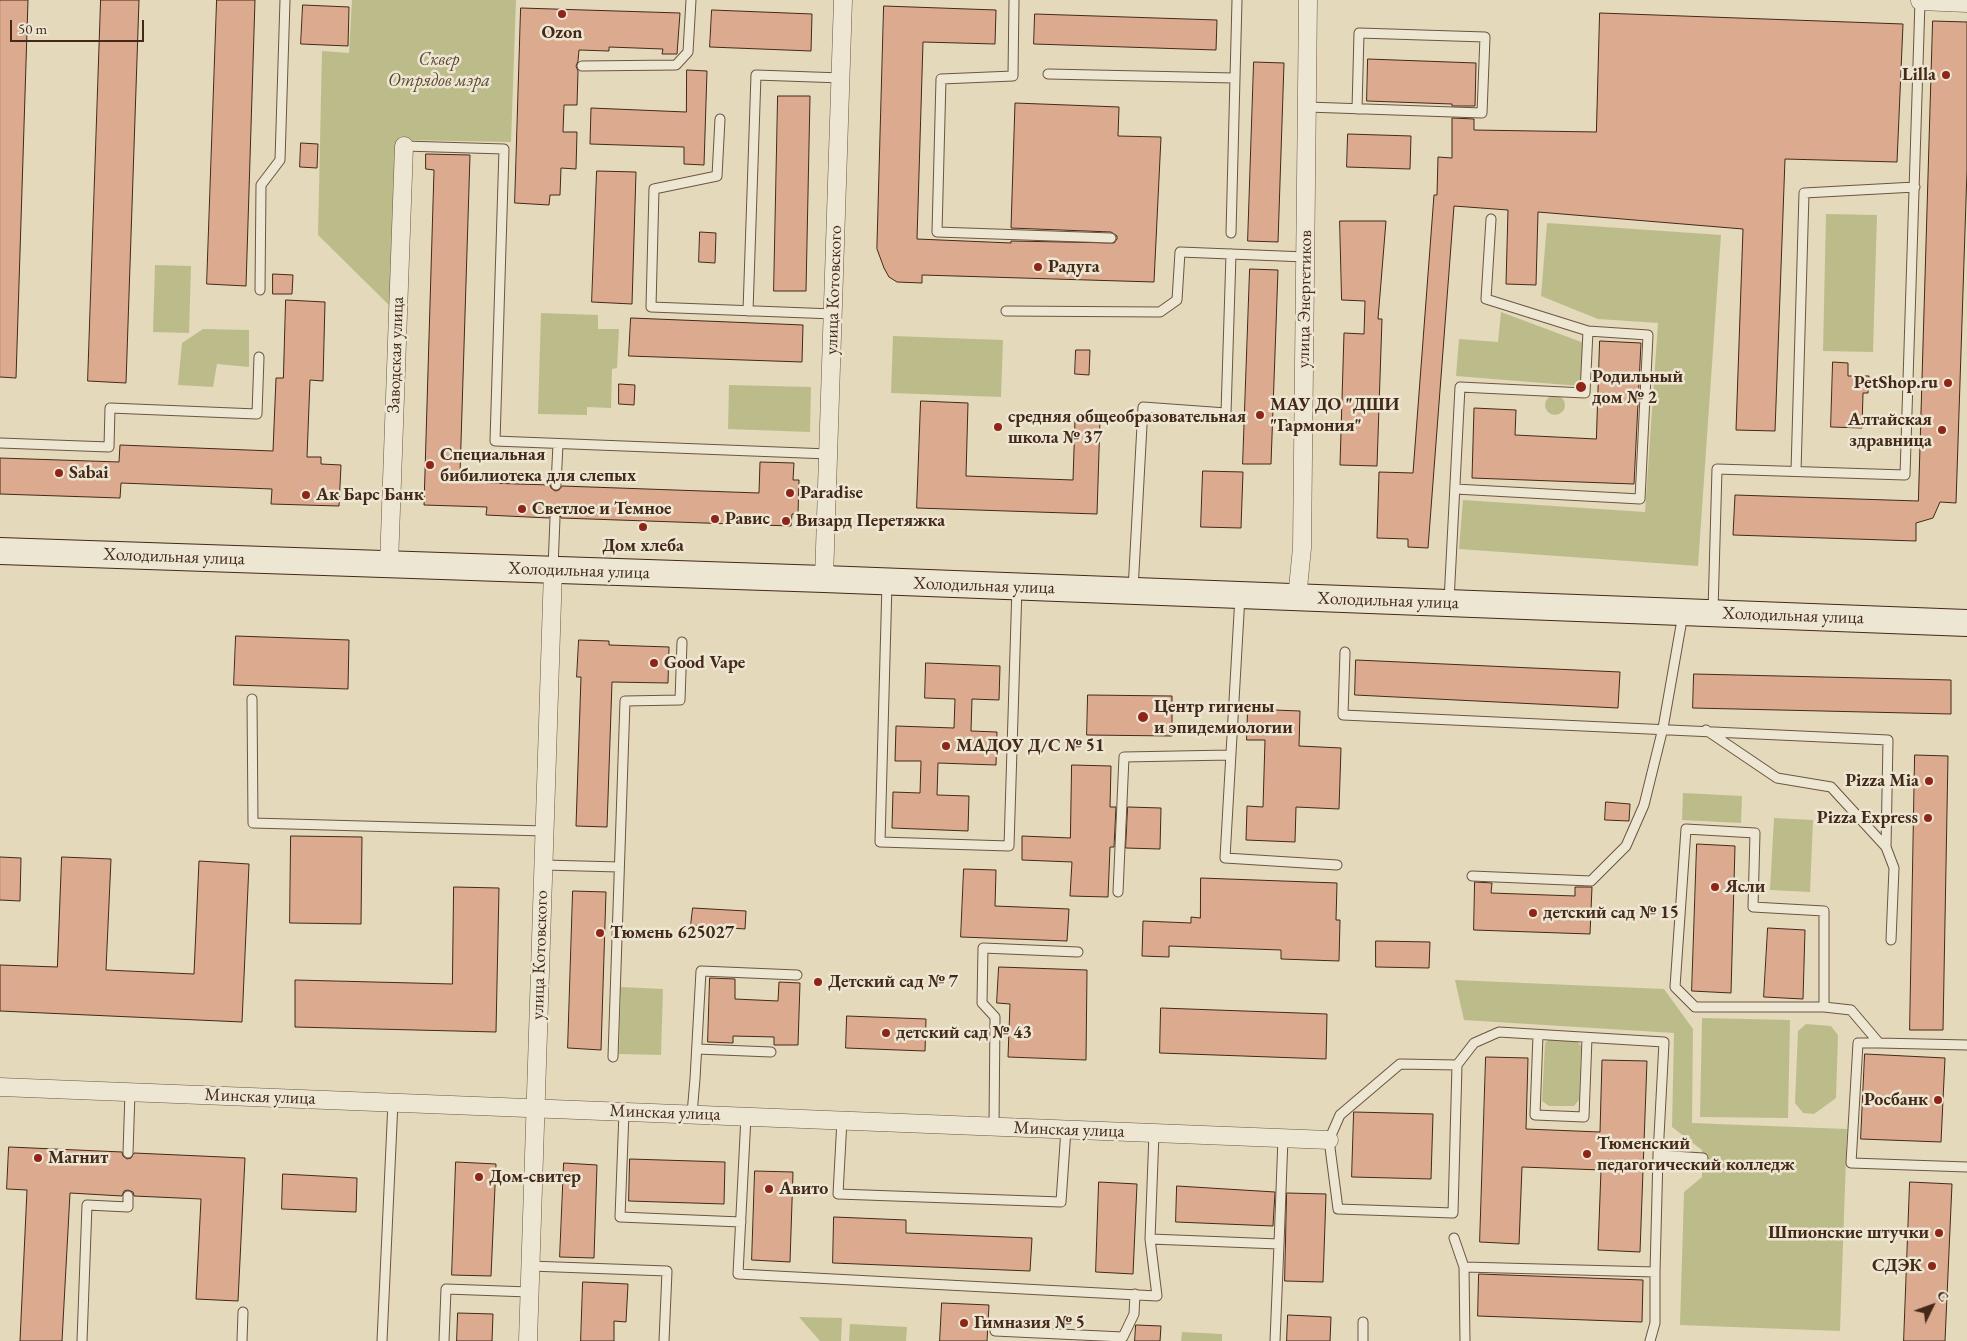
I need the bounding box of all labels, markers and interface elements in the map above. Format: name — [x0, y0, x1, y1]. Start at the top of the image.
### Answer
marker: Ozon — [556, 8, 568, 20]
scale bar — [12, 10, 146, 42]
text: 50 m — [18, 19, 47, 38]
place label: Ozon — [542, 22, 582, 44]
park label: Сквер Отрядов мэра — [388, 49, 490, 92]
place label: Lilla — [1902, 64, 1936, 86]
marker: Lilla — [1940, 69, 1952, 81]
street label: улица Котовского — [821, 225, 847, 355]
street label: улица Энергетиков — [1293, 230, 1317, 368]
place label: Радуга — [1048, 256, 1100, 278]
marker: Радуга — [1032, 261, 1044, 273]
street label: Заводская улица — [383, 296, 409, 414]
place label: Родильный дом № 2 — [1592, 366, 1683, 408]
place label: PetShop.ru — [1854, 372, 1938, 394]
marker: PetShop.ru — [1942, 377, 1954, 389]
marker: Родильный дом № 2 — [1574, 380, 1588, 394]
place label: МАУ ДО "ДШИ "Гармония" — [1270, 394, 1399, 436]
place label: средняя общеобразовательная школа № 37 — [1008, 406, 1246, 448]
marker: МАУ ДО "ДШИ "Гармония" — [1254, 409, 1266, 421]
place label: Алтайская здравница — [1848, 409, 1932, 452]
marker: средняя общеобразовательная школа № 37 — [992, 421, 1004, 433]
marker: Алтайская здравница — [1936, 424, 1948, 436]
place label: Специальная бибилиотека для слепых — [440, 444, 636, 486]
marker: Специальная бибилиотека для слепых — [424, 459, 436, 471]
place label: Sabai — [69, 462, 109, 484]
marker: Sabai — [53, 467, 65, 479]
place label: Paradise — [800, 482, 863, 504]
place label: Ак Барс Банк — [316, 484, 424, 506]
marker: Paradise — [784, 487, 796, 499]
marker: Ак Барс Банк — [300, 489, 312, 501]
place label: Светлое и Темное — [532, 498, 671, 520]
marker: Светлое и Темное — [516, 503, 528, 515]
place label: Равис — [725, 508, 770, 530]
place label: Визард Перетяжка — [796, 510, 945, 532]
marker: Равис — [709, 513, 721, 525]
marker: Визард Перетяжка — [780, 515, 792, 527]
marker: Дом хлеба — [637, 521, 649, 533]
place label: Дом хлеба — [602, 535, 684, 557]
street label: Холодильная улица — [103, 544, 245, 570]
street label: Холодильная улица — [508, 558, 650, 584]
street label: Холодильная улица — [913, 573, 1055, 599]
street label: Холодильная улица — [1317, 588, 1459, 614]
street label: Холодильная улица — [1722, 603, 1864, 629]
place label: Good Vape — [664, 652, 745, 674]
marker: Good Vape — [648, 657, 660, 669]
place label: Центр гигиены и эпидемиологии — [1154, 696, 1293, 739]
marker: Центр гигиены и эпидемиологии — [1136, 710, 1150, 724]
place label: МАДОУ Д/С № 51 — [956, 735, 1105, 757]
marker: МАДОУ Д/С № 51 — [940, 740, 952, 752]
place label: Pizza Mia — [1845, 770, 1919, 792]
marker: Pizza Mia — [1923, 775, 1935, 787]
place label: Pizza Express — [1817, 807, 1918, 829]
marker: Pizza Express — [1922, 812, 1934, 824]
place label: Ясли — [1725, 876, 1765, 898]
marker: Ясли — [1709, 881, 1721, 893]
street label: улица Котовского — [527, 890, 553, 1020]
place label: детский сад № 15 — [1543, 902, 1679, 924]
marker: детский сад № 15 — [1527, 907, 1539, 919]
place label: Тюмень 625027 — [610, 922, 734, 944]
marker: Тюмень 625027 — [594, 927, 606, 939]
place label: Детский сад № 7 — [828, 971, 958, 993]
marker: Детский сад № 7 — [812, 976, 824, 988]
place label: детский сад № 43 — [896, 1022, 1032, 1044]
marker: детский сад № 43 — [880, 1027, 892, 1039]
street label: Минская улица — [204, 1084, 316, 1110]
place label: Росбанк — [1864, 1089, 1928, 1111]
marker: Росбанк — [1932, 1094, 1944, 1106]
street label: Минская улица — [609, 1100, 721, 1126]
street label: Минская улица — [1013, 1117, 1125, 1143]
place label: Тюменский педагогический колледж — [1597, 1133, 1795, 1176]
place label: Магнит — [48, 1147, 108, 1169]
marker: Тюменский педагогический колледж — [1581, 1148, 1593, 1160]
marker: Магнит — [32, 1152, 44, 1164]
place label: Дом-свитер — [489, 1166, 581, 1188]
marker: Дом-свитер — [473, 1171, 485, 1183]
place label: Авито — [779, 1178, 828, 1200]
marker: Авито — [763, 1183, 775, 1195]
place label: Шпионские штучки — [1768, 1222, 1929, 1244]
marker: Шпионские штучки — [1933, 1227, 1945, 1239]
place label: СДЭК — [1872, 1255, 1922, 1277]
marker: СДЭК — [1926, 1260, 1938, 1272]
north arrow — [1907, 1281, 1957, 1331]
text: С — [1933, 1286, 1953, 1306]
place label: Гимназия № 5 — [974, 1312, 1085, 1334]
marker: Гимназия № 5 — [958, 1317, 970, 1329]

